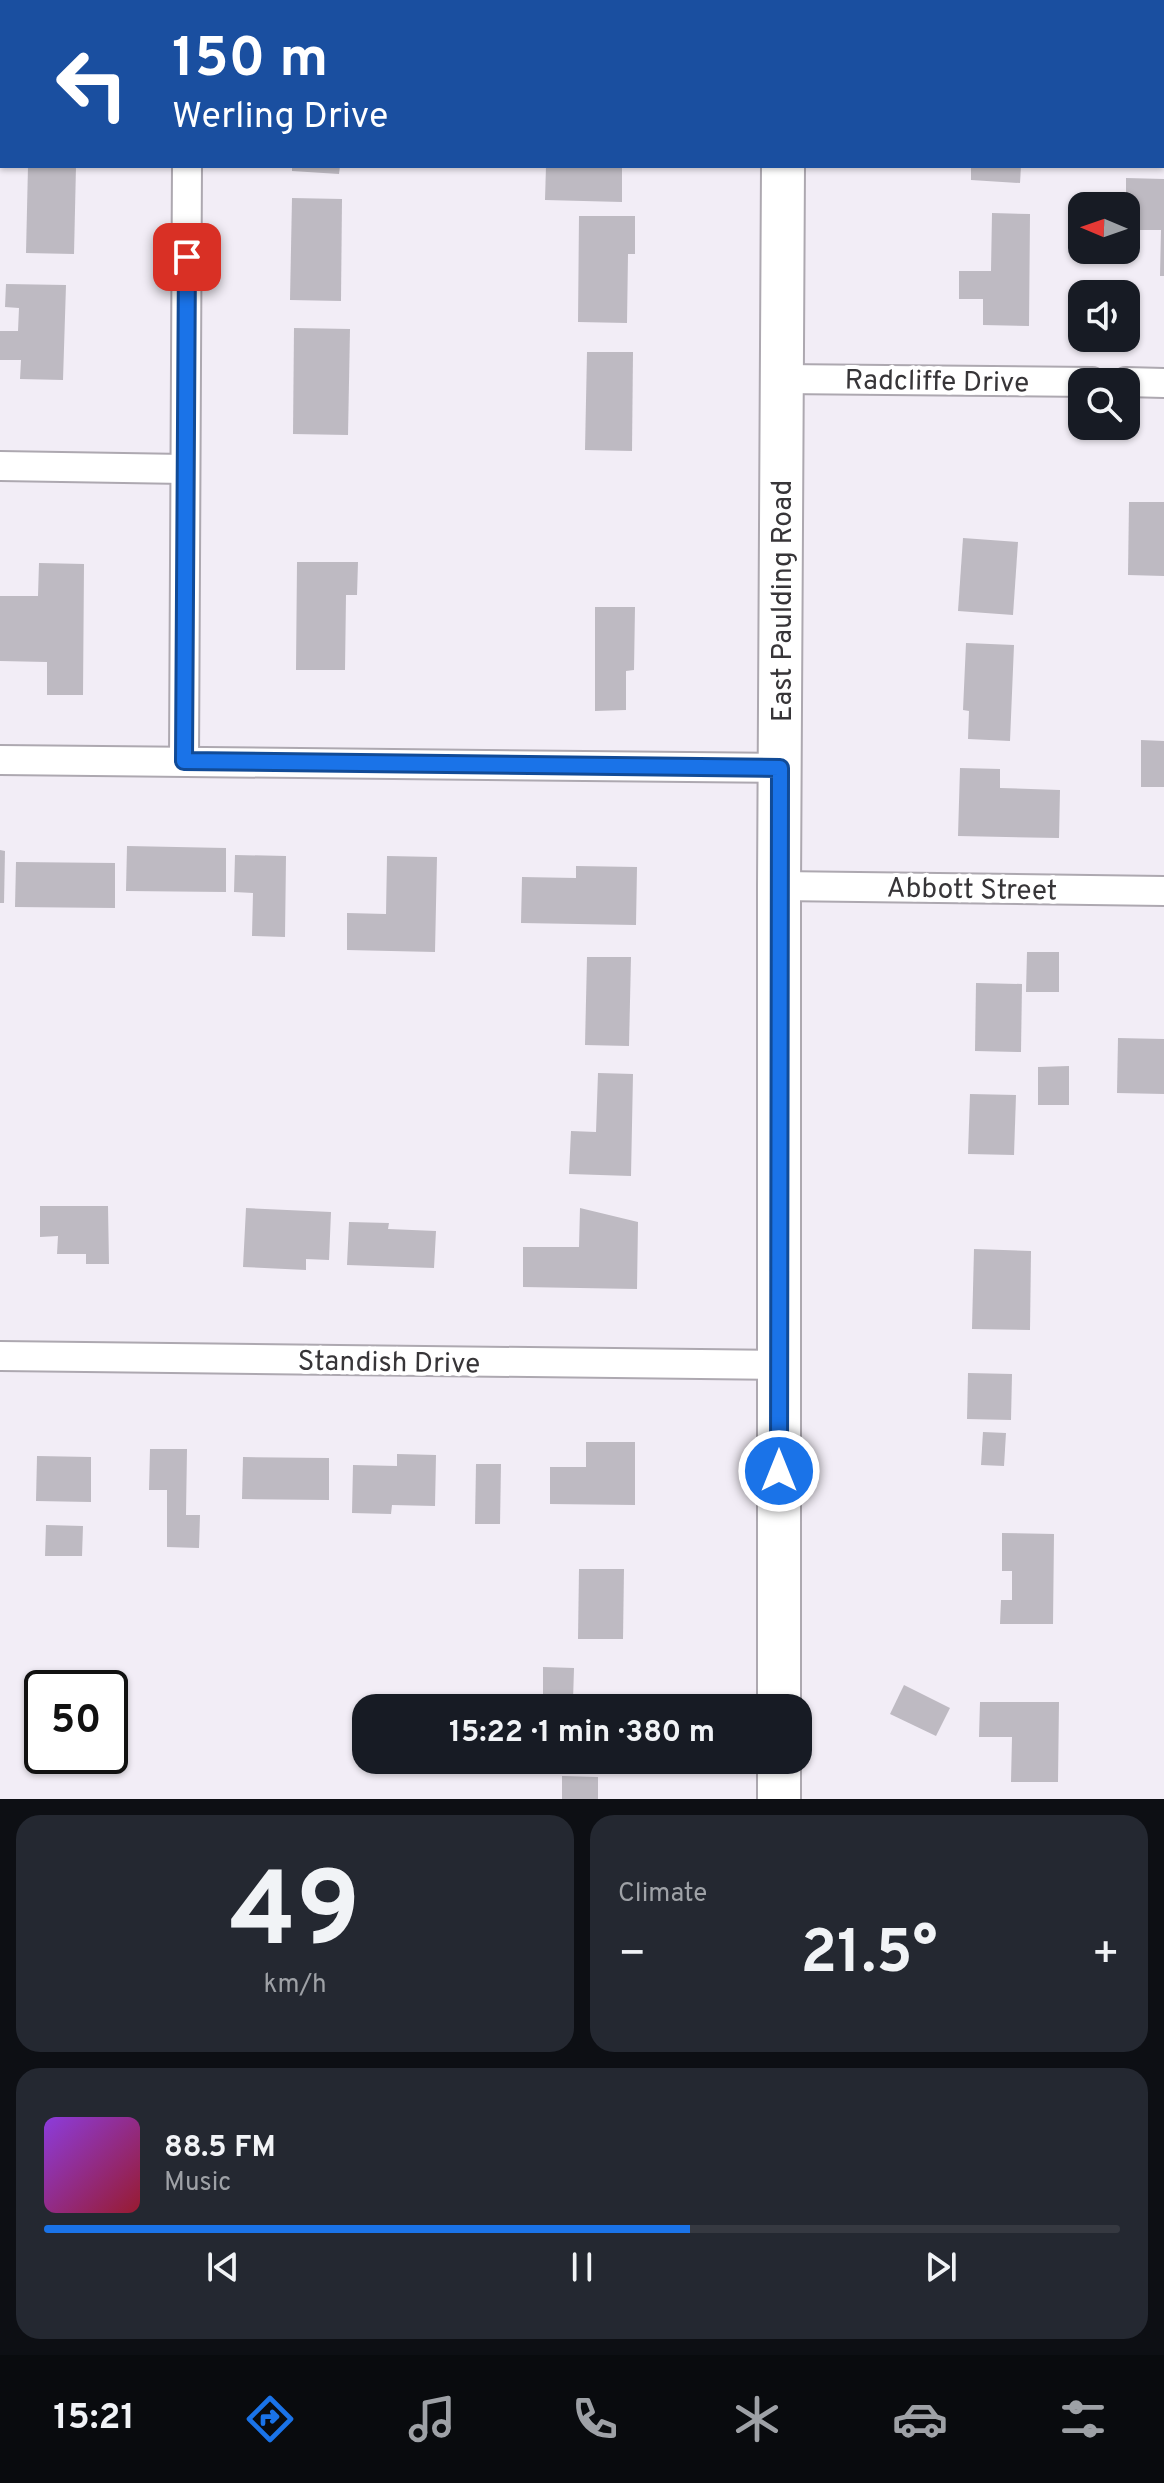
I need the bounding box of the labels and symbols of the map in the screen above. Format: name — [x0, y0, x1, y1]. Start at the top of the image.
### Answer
north arrow — [1068, 192, 1140, 264]
pin — [153, 223, 221, 291]
street label: Radcliffe Drive — [844, 363, 1030, 403]
street label: East Paulding Road — [766, 480, 802, 722]
street label: Abbott Street — [886, 872, 1058, 910]
street label: Standish Drive — [297, 1344, 481, 1384]
position arrow — [737, 1429, 821, 1513]
speed limit sign: 50 — [24, 1670, 128, 1774]

